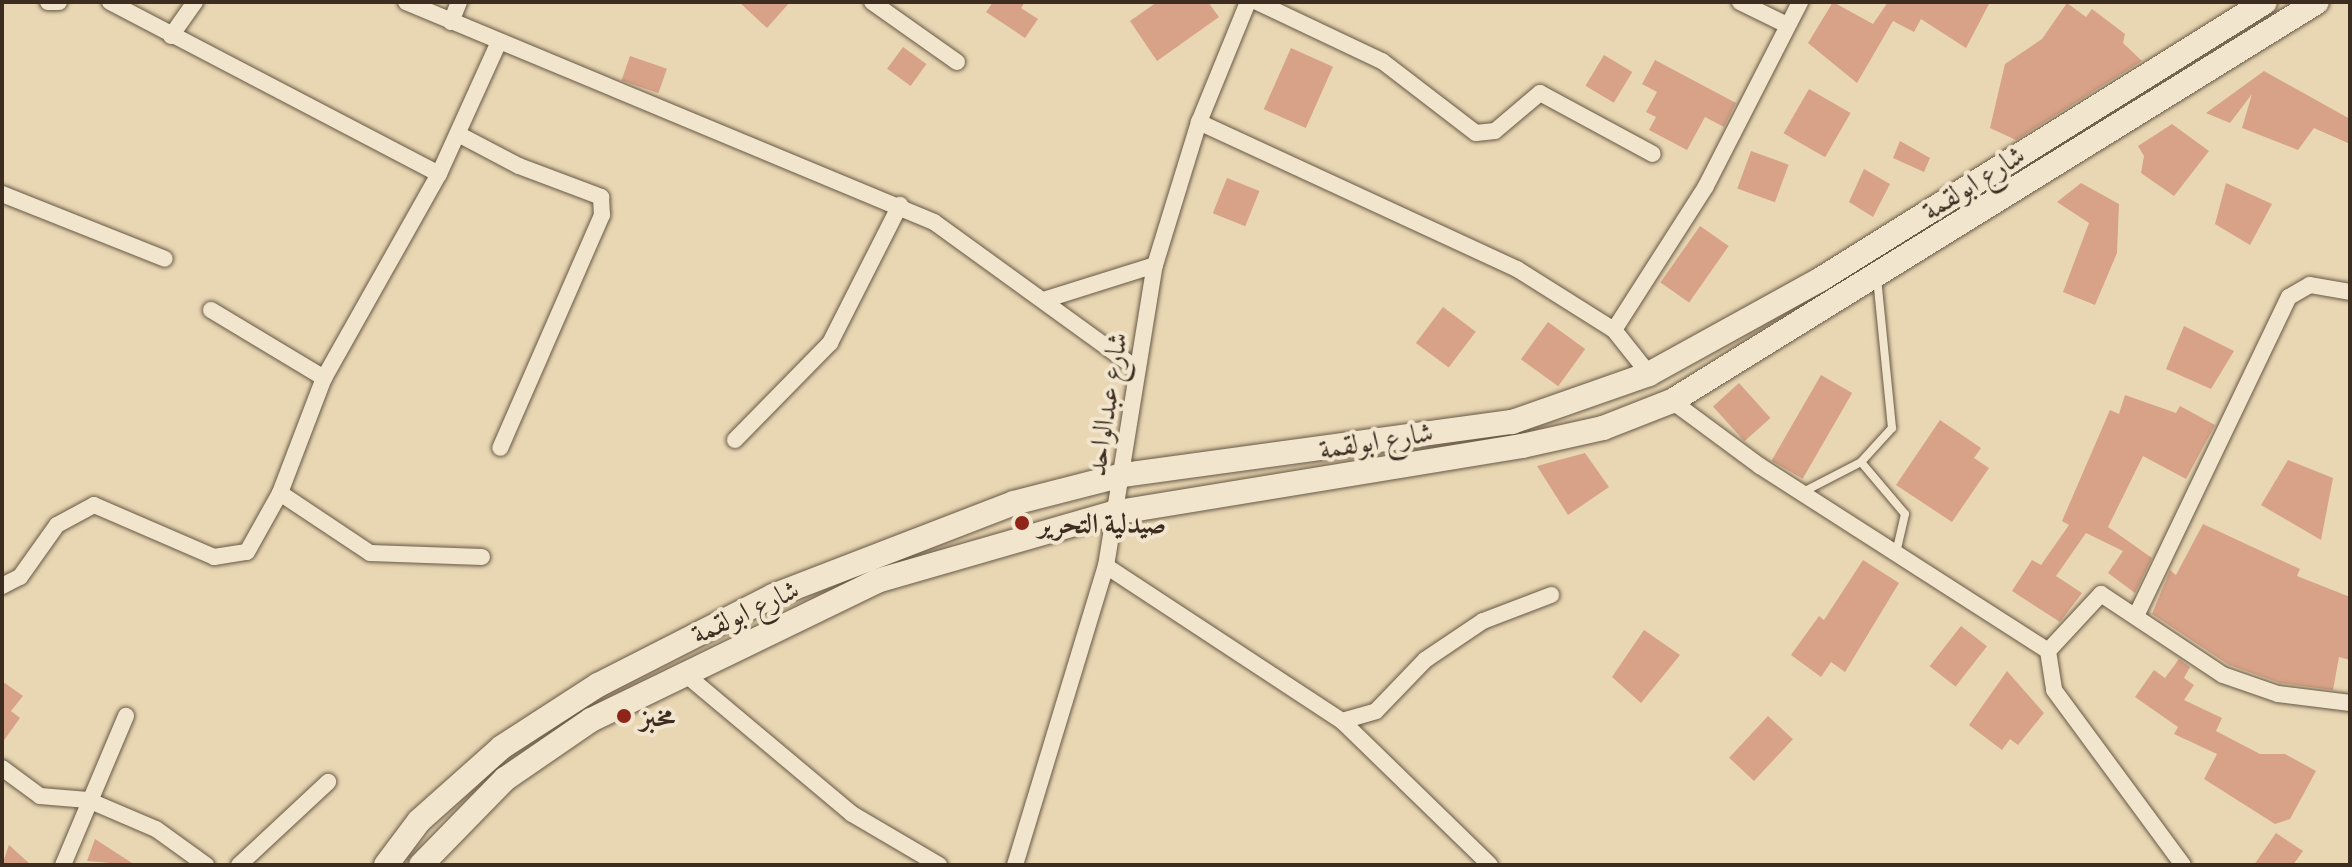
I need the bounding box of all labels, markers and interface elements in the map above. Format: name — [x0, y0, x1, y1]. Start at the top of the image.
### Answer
street label: شارع ابولقمة — [1915, 137, 2031, 227]
street label: شارع عبدالواحد — [1078, 330, 1134, 478]
street label: شارع ابولقمة — [1317, 414, 1435, 466]
place label: صيدلية التحرير — [1038, 506, 1166, 540]
marker: صيدلية التحرير — [1013, 514, 1031, 532]
street label: شارع ابولقمة — [686, 571, 804, 651]
place label: مخبز — [640, 699, 675, 733]
marker: مخبز — [615, 707, 633, 725]

